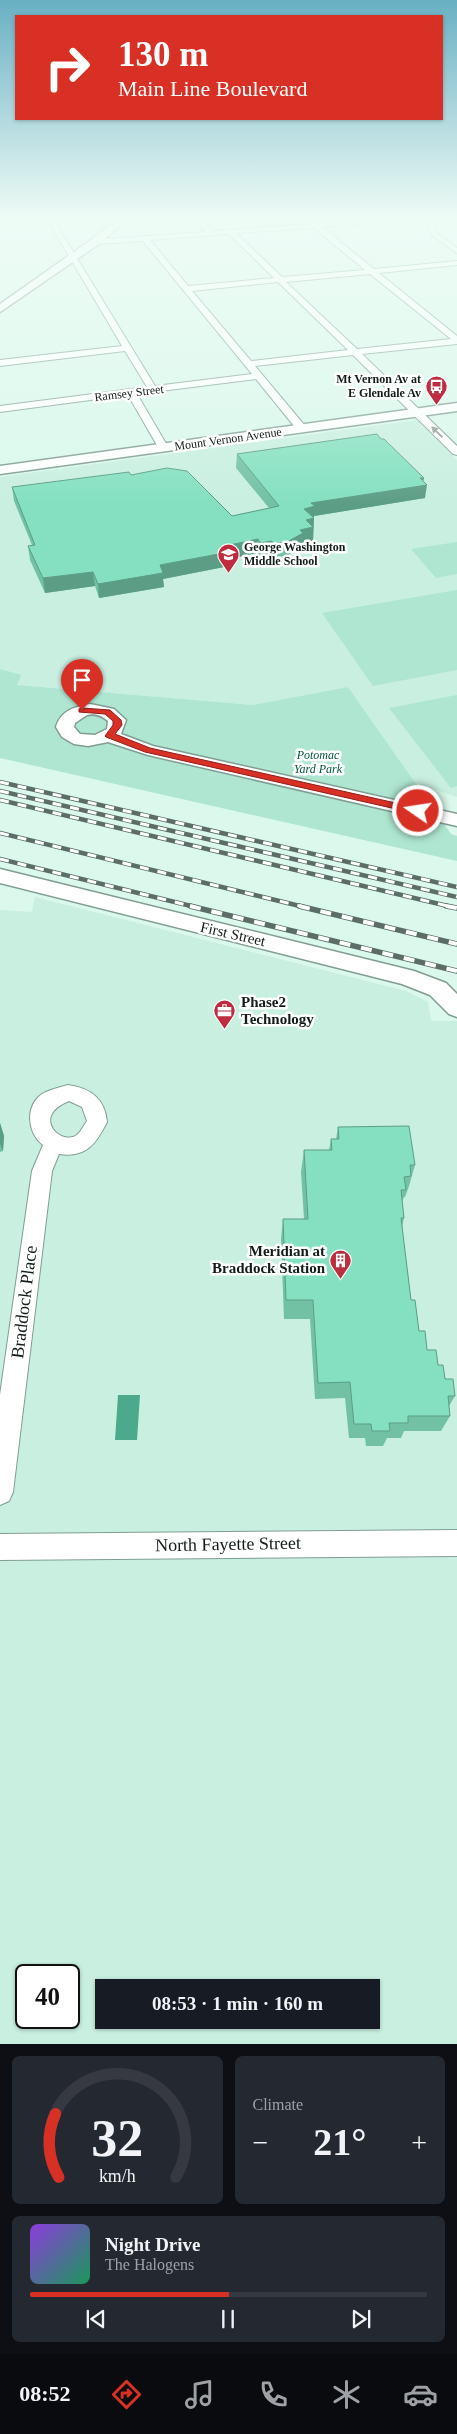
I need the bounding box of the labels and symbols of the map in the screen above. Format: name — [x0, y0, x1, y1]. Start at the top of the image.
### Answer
place label: Mt Vernon Av at E Glendale Av — [336, 372, 421, 400]
bus stop icon: Mt Vernon Av at E Glendale Av — [425, 374, 449, 405]
street label: Ramsey Street — [94, 382, 165, 404]
street label: Mount Vernon Avenue — [173, 425, 283, 453]
one-way arrow — [431, 426, 443, 438]
place label: George Washington Middle School — [244, 540, 346, 568]
school or university icon: George Washington Middle School — [216, 542, 240, 573]
pin — [61, 659, 103, 710]
park label: Potomac Yard Park — [294, 748, 343, 776]
position arrow — [391, 784, 443, 836]
street label: First Street — [199, 919, 268, 949]
place label: Phase2 Technology — [241, 994, 314, 1027]
office icon: Phase2 Technology — [213, 999, 237, 1030]
place label: Meridian at Braddock Station — [212, 1243, 326, 1276]
street label: Braddock Place — [7, 1244, 41, 1360]
building icon: Meridian at Braddock Station — [329, 1248, 353, 1279]
street label: North Fayette Street — [155, 1533, 301, 1555]
speed limit sign: 40 — [15, 1964, 80, 2029]

